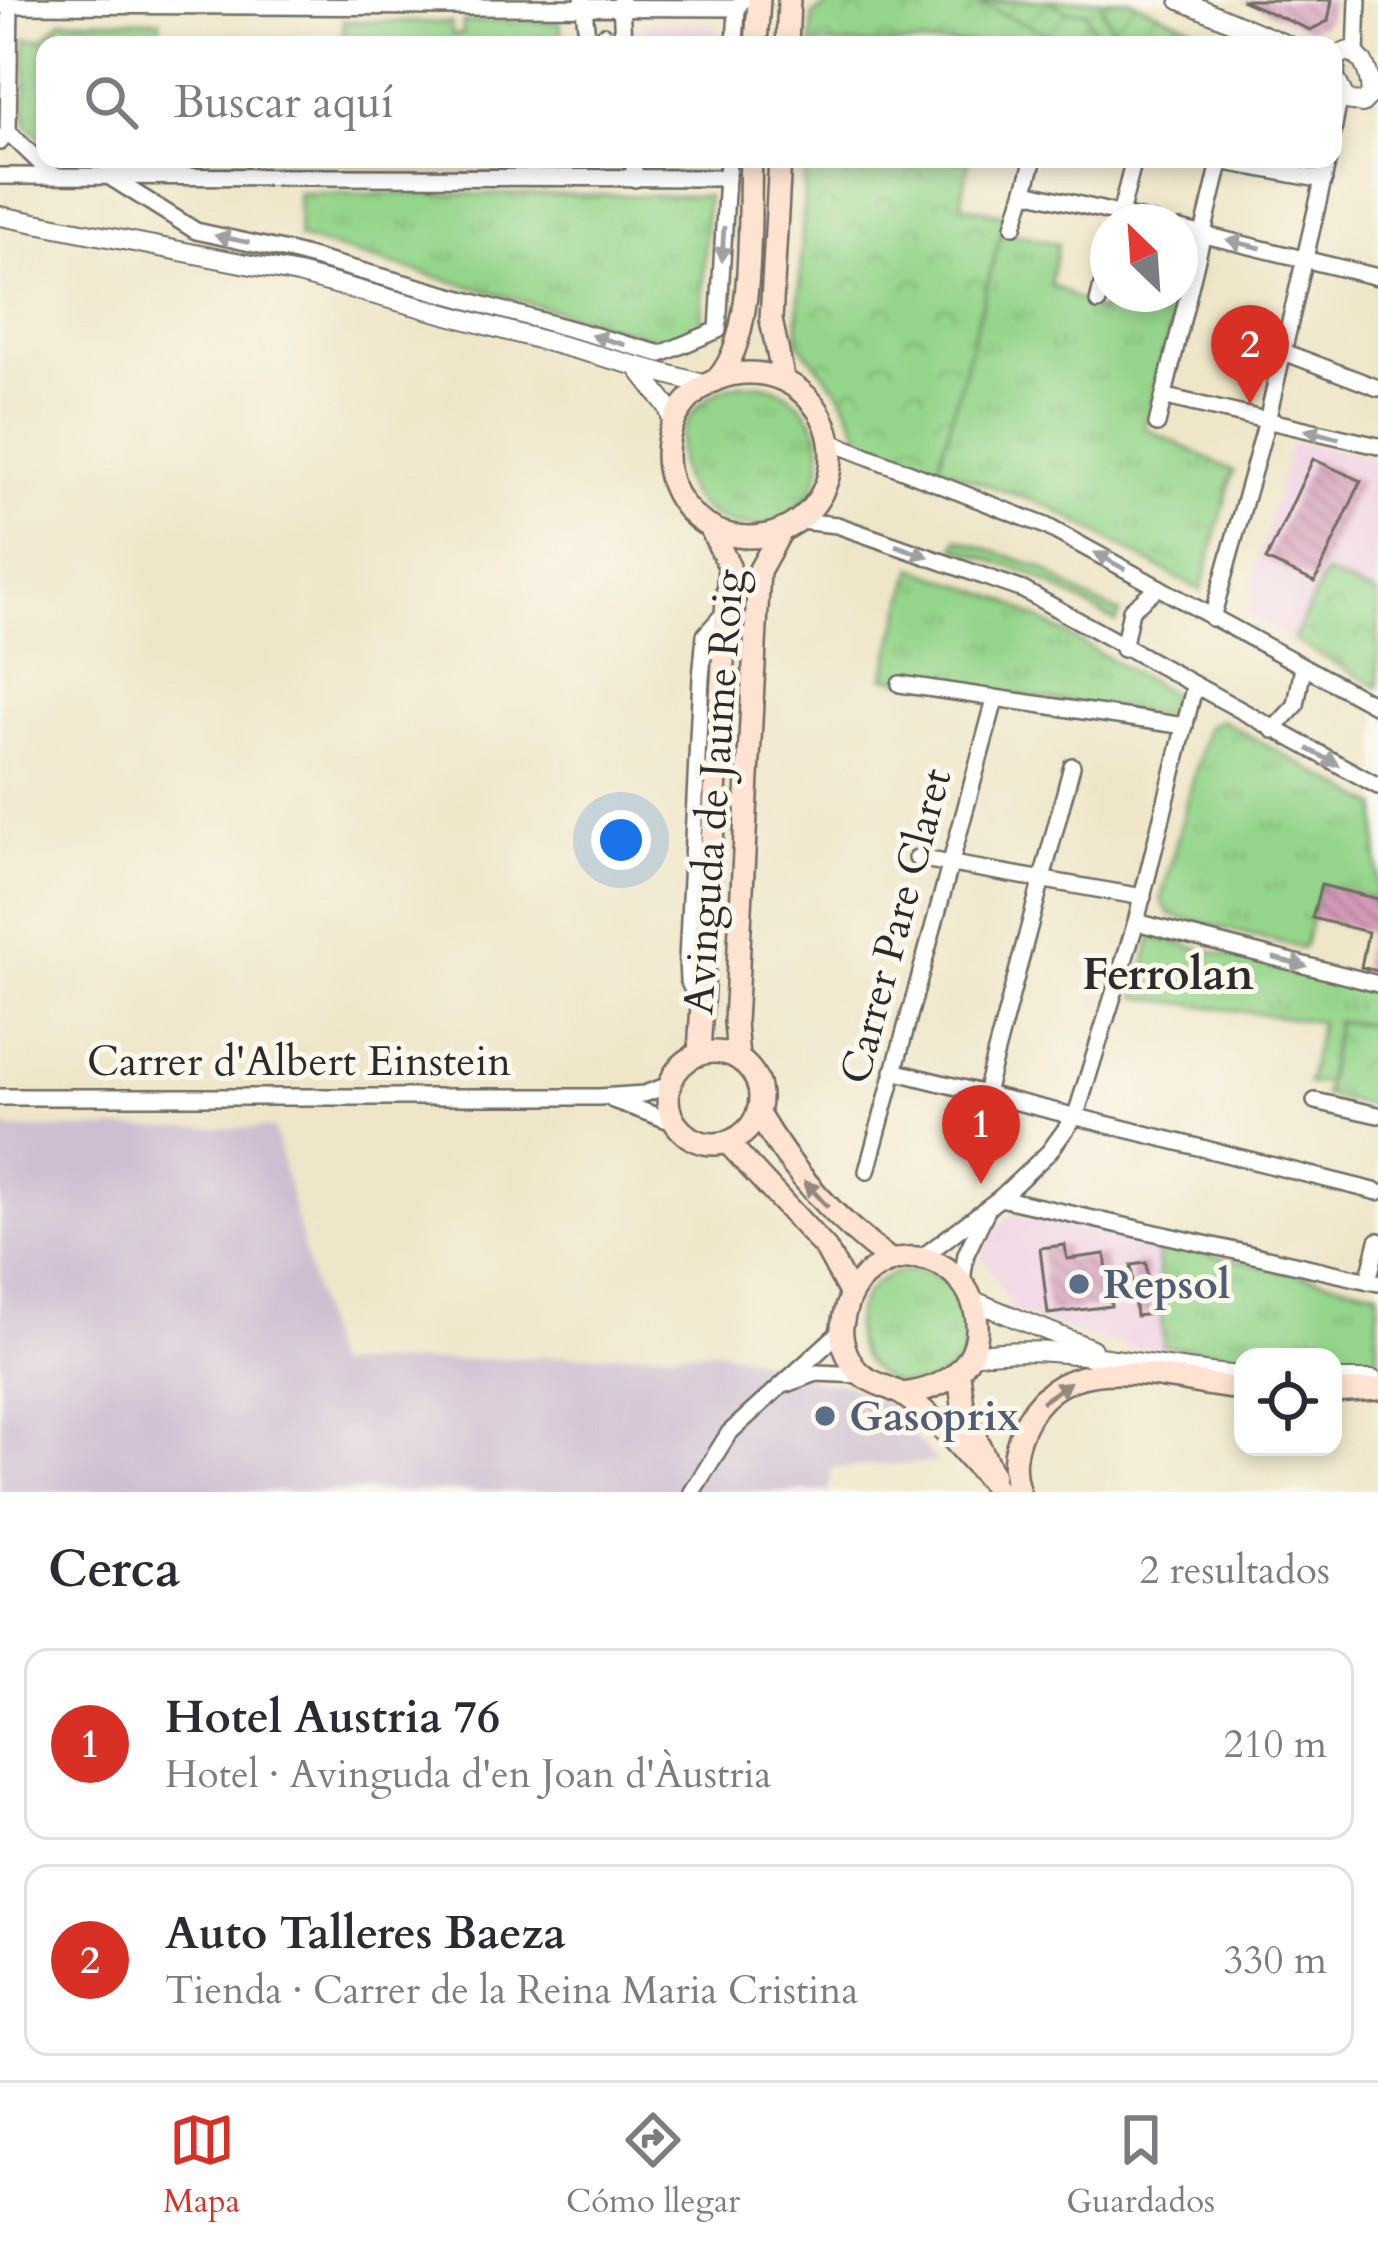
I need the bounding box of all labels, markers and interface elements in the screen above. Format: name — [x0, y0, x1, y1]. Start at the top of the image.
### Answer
search box — [36, 36, 1342, 168]
icon: search — [78, 69, 144, 135]
text: Buscar aquí — [174, 72, 394, 133]
north arrow — [1090, 204, 1198, 312]
one-way arrow — [714, 226, 733, 263]
one-way arrow — [212, 229, 250, 248]
one-way arrow — [1224, 233, 1262, 252]
pin: 2 — [1211, 305, 1289, 404]
one-way arrow — [590, 330, 627, 349]
one-way arrow — [1303, 423, 1341, 442]
one-way arrow — [895, 543, 931, 561]
one-way arrow — [1093, 551, 1127, 572]
street label: Avinguda de Jaume Roig — [670, 567, 758, 1017]
one-way arrow — [1306, 746, 1341, 767]
street label: Carrer Pare Claret — [827, 762, 965, 1090]
your location — [591, 810, 651, 870]
district label: Ferrolan — [1082, 944, 1254, 1005]
one-way arrow — [1272, 953, 1309, 972]
street label: Carrer d'Albert Einstein — [87, 1033, 511, 1090]
pin: 1 — [942, 1085, 1020, 1184]
one-way arrow — [803, 1180, 830, 1209]
place label: Repsol — [1103, 1256, 1230, 1313]
marker: Repsol — [1066, 1271, 1092, 1297]
map controls — [1234, 1348, 1342, 1456]
button: locate — [1234, 1348, 1342, 1456]
one-way arrow — [1040, 1381, 1072, 1404]
place label: Gasoprix — [849, 1388, 1020, 1445]
marker: Gasoprix — [812, 1403, 838, 1429]
text: Cerca — [48, 1535, 180, 1605]
text: 2 resultados — [1139, 1544, 1330, 1597]
text: Hotel Austria 76 — [165, 1687, 500, 1748]
text: 1 — [80, 1718, 100, 1771]
text: 210 m — [1224, 1718, 1327, 1771]
text: Hotel · Avinguda d'en Joan d'Àustria — [165, 1748, 771, 1801]
text: Auto Talleres Baeza — [165, 1903, 566, 1964]
text: 2 — [80, 1934, 100, 1987]
text: 330 m — [1224, 1934, 1327, 1987]
text: Tienda · Carrer de la Reina Maria Cristina — [165, 1964, 858, 2017]
tab: Mapa — [163, 2107, 240, 2224]
tab: Cómo llegar — [566, 2107, 740, 2224]
tab: Guardados — [1066, 2107, 1215, 2224]

